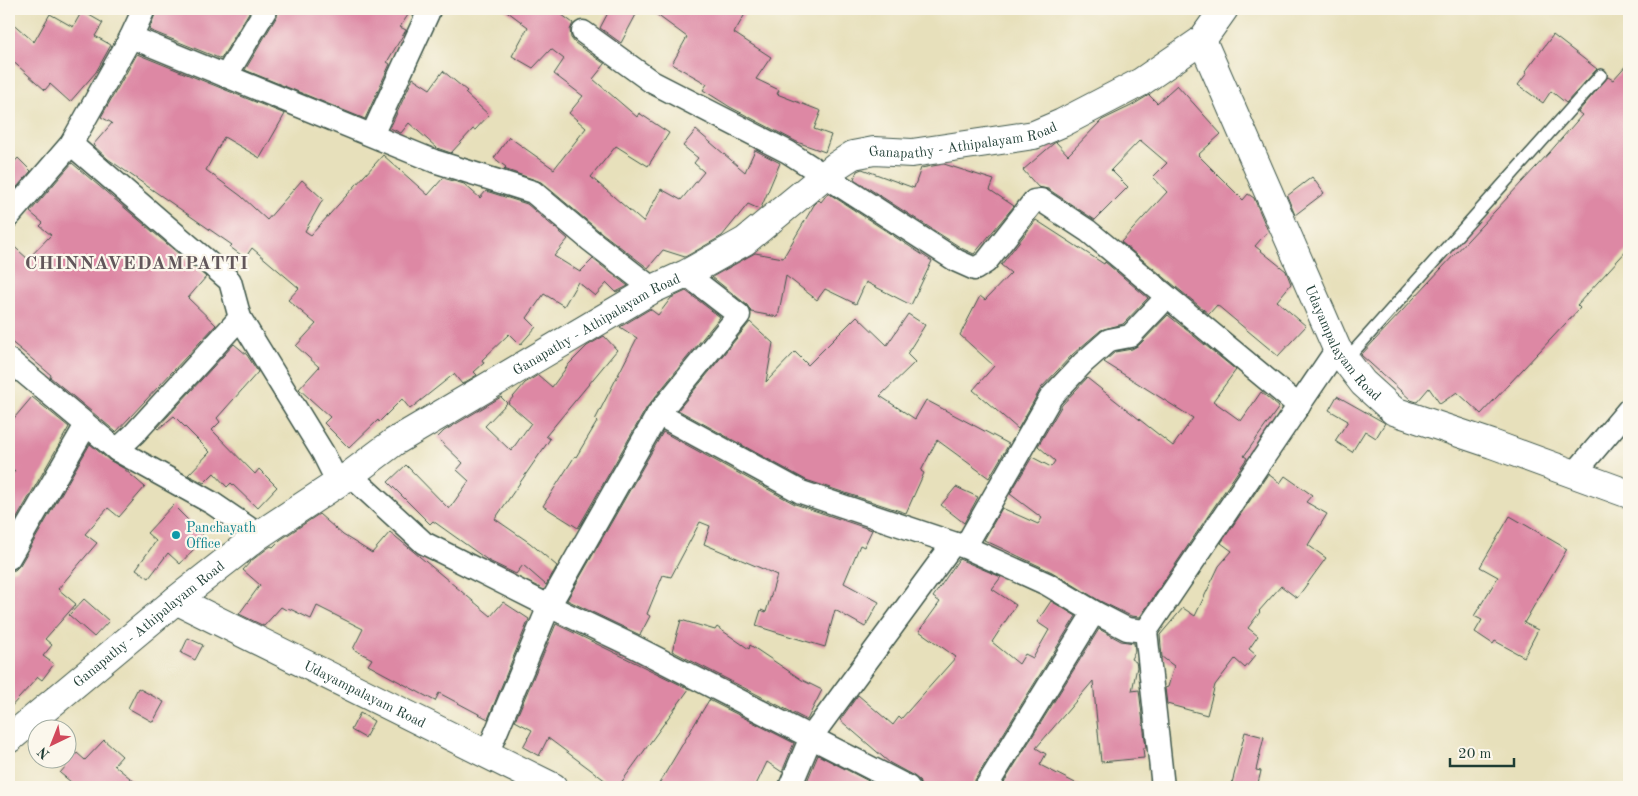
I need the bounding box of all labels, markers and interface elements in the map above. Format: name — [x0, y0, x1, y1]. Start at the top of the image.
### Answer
street label: Ganapathy - Athipalayam Road — [868, 120, 1059, 161]
district label: CHINNAVEDAMPATTI — [25, 255, 249, 274]
street label: Ganapathy - Athipalayam Road — [511, 272, 682, 378]
street label: Udayampalayam Road — [1302, 283, 1383, 404]
place label: Panchayath Office — [186, 521, 257, 551]
marker: Panchayath Office — [170, 529, 182, 541]
street label: Ganapathy - Athipalayam Road — [71, 559, 227, 690]
street label: Udayampalayam Road — [301, 659, 428, 731]
north arrow — [28, 718, 78, 768]
scale bar — [1450, 736, 1514, 768]
text: N — [35, 744, 53, 762]
text: 20 m — [1458, 747, 1492, 762]

